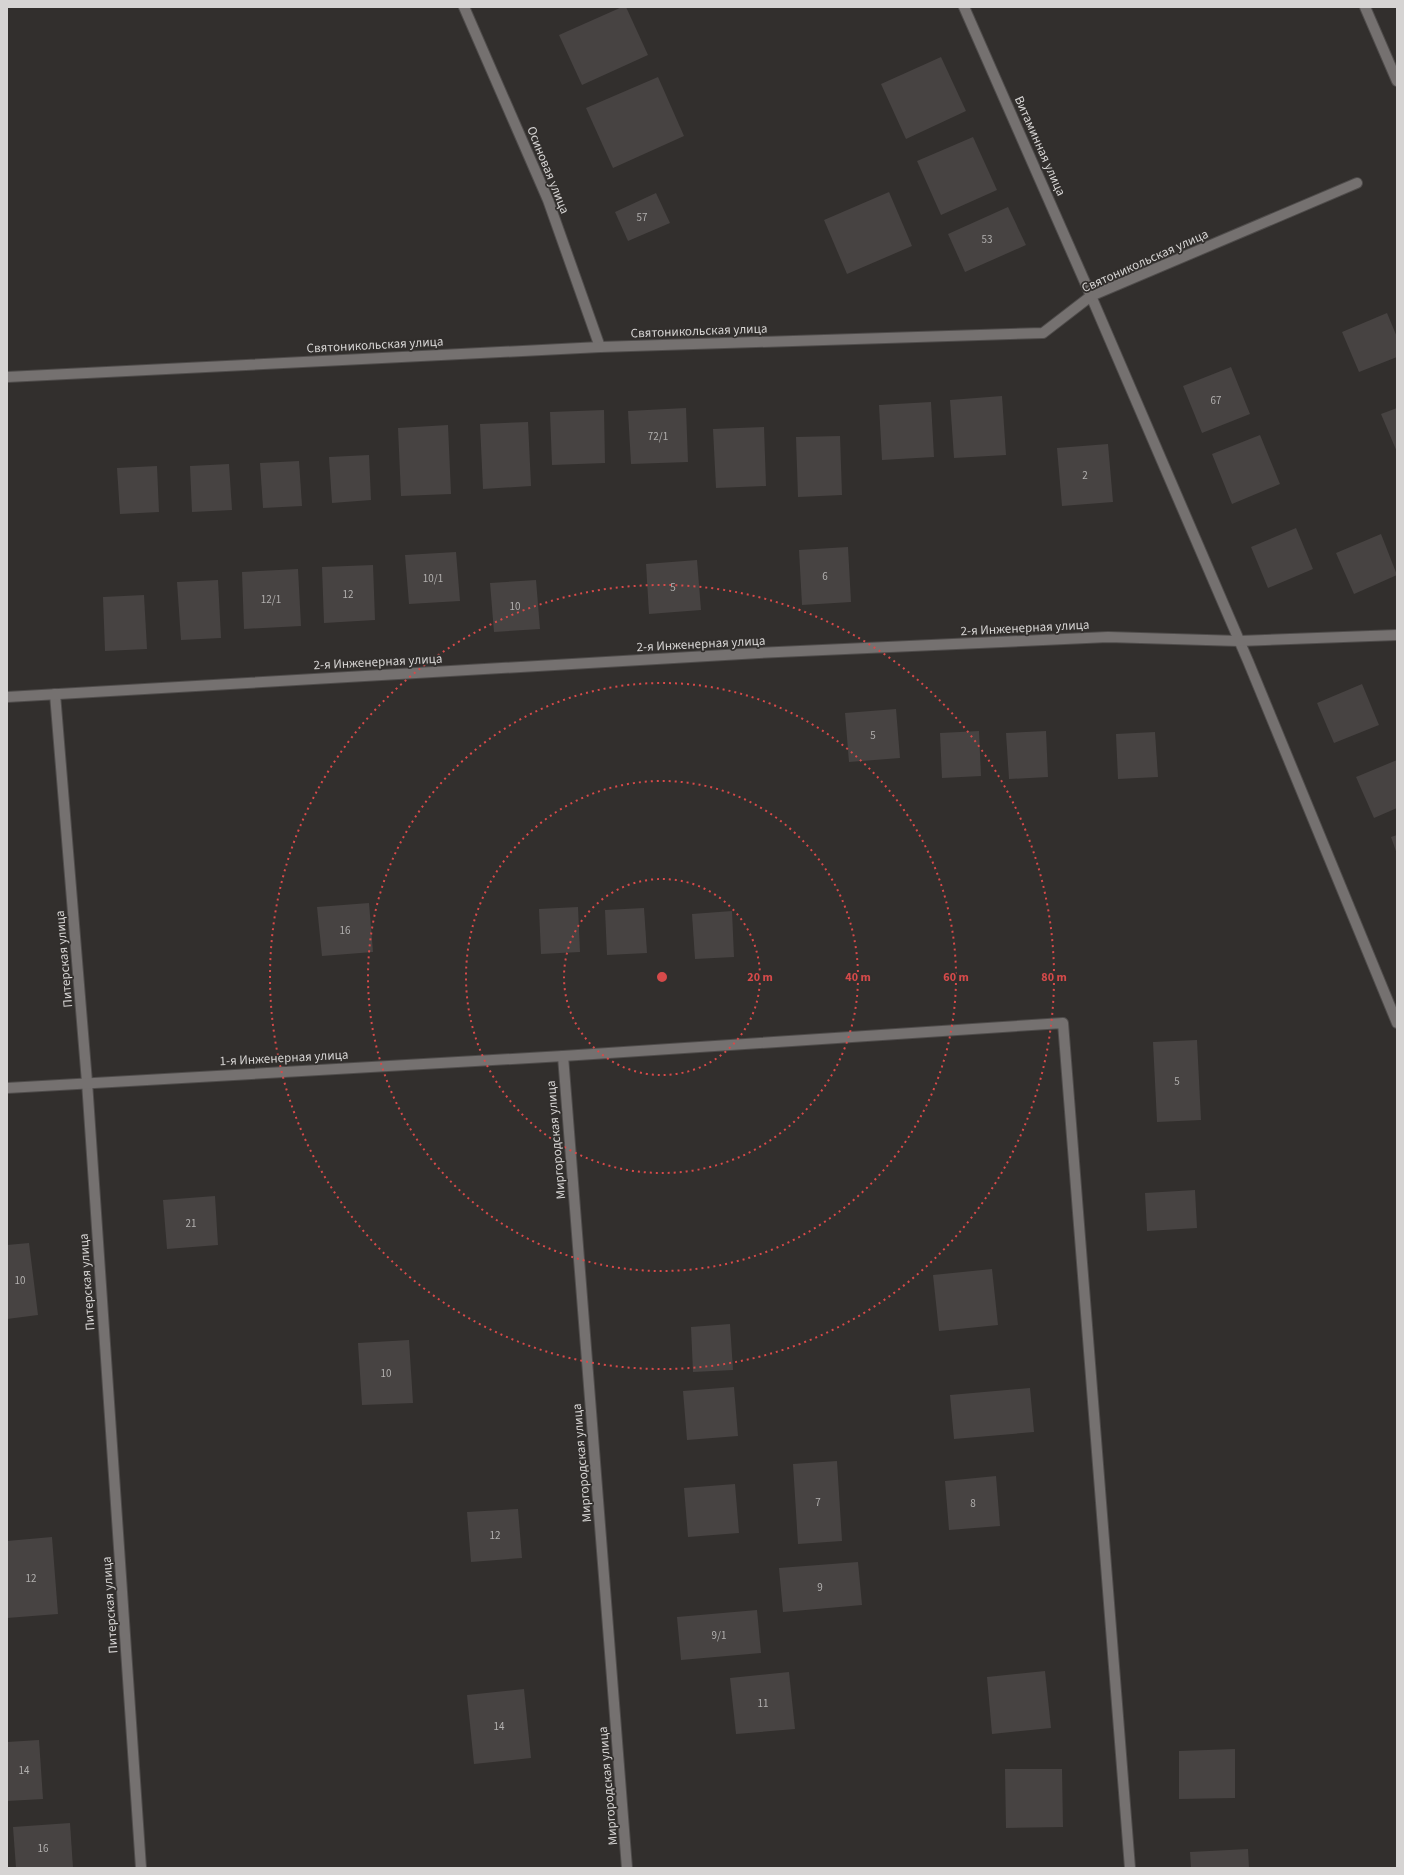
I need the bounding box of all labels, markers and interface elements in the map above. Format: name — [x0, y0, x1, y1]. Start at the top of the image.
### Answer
street label: Витаминная улица — [1010, 93, 1070, 199]
street label: Осиновая улица — [522, 124, 574, 216]
house number: 57 — [637, 210, 647, 225]
street label: Святоникольская улица — [1079, 225, 1211, 297]
house number: 53 — [982, 232, 992, 247]
street label: Святоникольская улица — [630, 320, 768, 342]
street label: Святоникольская улица — [306, 332, 444, 358]
house number: 67 — [1211, 393, 1221, 408]
house number: 72/1 — [648, 429, 668, 444]
house number: 2 — [1082, 468, 1088, 483]
house number: 6 — [822, 569, 828, 584]
house number: 10/1 — [423, 571, 443, 586]
house number: 5 — [670, 580, 676, 595]
house number: 12 — [343, 587, 353, 602]
house number: 12/1 — [261, 592, 281, 607]
house number: 10 — [510, 599, 520, 614]
street label: 2-я Инженерная улица — [960, 616, 1090, 640]
street label: 2-я Инженерная улица — [636, 632, 766, 656]
street label: 2-я Инженерная улица — [313, 650, 443, 674]
house number: 5 — [870, 728, 876, 743]
street label: Питерская улица — [51, 910, 77, 1008]
house number: 16 — [340, 923, 351, 938]
text: 20 m — [747, 969, 773, 986]
text: 40 m — [845, 969, 871, 986]
text: 60 m — [943, 969, 969, 986]
text: 80 m — [1041, 969, 1067, 986]
centre of rings — [655, 970, 669, 984]
street label: 1-я Инженерная улица — [219, 1046, 349, 1070]
house number: 5 — [1174, 1074, 1180, 1089]
street label: Миргородская улица — [542, 1080, 570, 1200]
house number: 21 — [186, 1216, 196, 1231]
street label: Питерская улица — [75, 1233, 99, 1331]
house number: 10 — [15, 1273, 25, 1288]
house number: 10 — [381, 1366, 391, 1381]
street label: Миргородская улица — [568, 1403, 596, 1523]
house number: 7 — [815, 1495, 821, 1510]
house number: 8 — [970, 1496, 976, 1511]
house number: 12 — [490, 1528, 500, 1543]
street label: Питерская улица — [98, 1556, 122, 1654]
house number: 12 — [26, 1571, 36, 1586]
house number: 9 — [817, 1580, 823, 1595]
house number: 9/1 — [712, 1628, 726, 1643]
house number: 11 — [758, 1696, 768, 1711]
house number: 14 — [494, 1719, 505, 1734]
street label: Миргородская улица — [594, 1726, 622, 1846]
house number: 14 — [19, 1763, 30, 1778]
house number: 16 — [38, 1841, 49, 1856]

